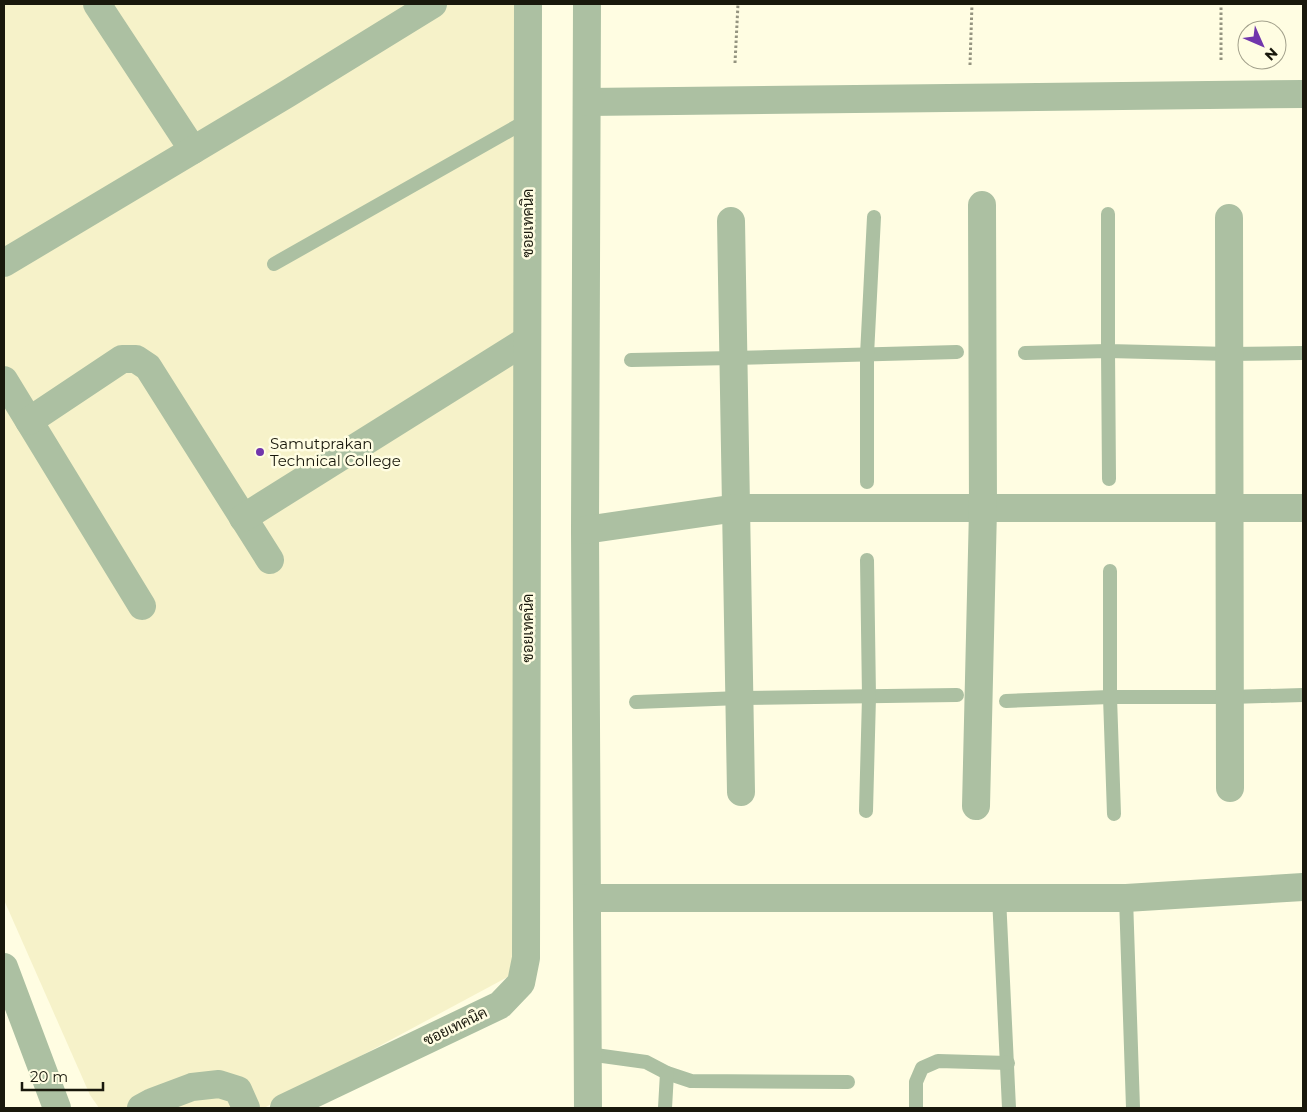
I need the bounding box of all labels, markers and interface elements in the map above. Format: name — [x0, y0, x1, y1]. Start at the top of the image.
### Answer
north arrow — [1237, 20, 1287, 70]
text: N — [1261, 44, 1282, 65]
street label: ซอยเทคนิค — [518, 189, 537, 257]
place label: Samutprakan Technical College — [270, 434, 401, 470]
marker: Samutprakan Technical College — [254, 446, 266, 458]
street label: ซอยเทคนิค — [518, 594, 537, 662]
street label: ซอยเทคนิค — [420, 1002, 490, 1050]
scale bar — [22, 1060, 104, 1092]
text: 20 m — [30, 1067, 68, 1086]

